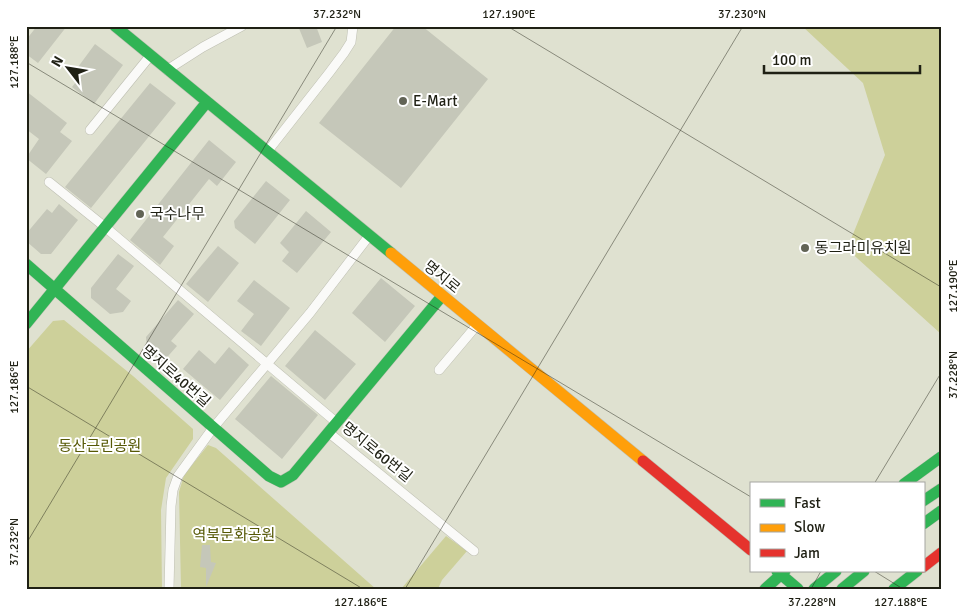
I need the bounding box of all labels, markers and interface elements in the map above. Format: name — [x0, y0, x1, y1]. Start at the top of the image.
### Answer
text: 37.232°N — [313, 7, 361, 22]
text: 127.190°E — [482, 7, 536, 22]
text: 37.230°N — [718, 7, 766, 22]
text: 127.188°E — [7, 35, 22, 89]
north arrow — [42, 42, 92, 92]
scale bar — [764, 42, 921, 74]
text: 100 m — [772, 51, 812, 69]
text: N — [47, 53, 67, 70]
place label: E-Mart — [413, 92, 458, 110]
marker: E-Mart — [397, 95, 409, 107]
place label: 국수나무 — [150, 205, 205, 223]
marker: 국수나무 — [134, 208, 146, 220]
place label: 동그라미유치원 — [815, 239, 912, 257]
marker: 동그라미유치원 — [799, 242, 811, 254]
street label: 명지로 — [420, 257, 464, 297]
text: 127.190°E — [946, 259, 961, 313]
street label: 명지로40번길 — [138, 341, 214, 411]
text: 37.228°N — [946, 351, 961, 399]
text: 127.186°E — [7, 360, 22, 414]
street label: 명지로60번길 — [338, 418, 416, 486]
park label: 동산근린공원 — [59, 437, 141, 455]
legend — [750, 482, 924, 572]
text: Fast — [794, 494, 821, 512]
text: 37.232°N — [7, 518, 22, 566]
text: Slow — [794, 518, 825, 536]
park label: 역북문화공원 — [193, 526, 275, 544]
text: Jam — [794, 544, 820, 562]
text: 127.186°E — [334, 595, 388, 610]
text: 37.228°N — [788, 595, 836, 610]
text: 127.188°E — [874, 595, 928, 610]

